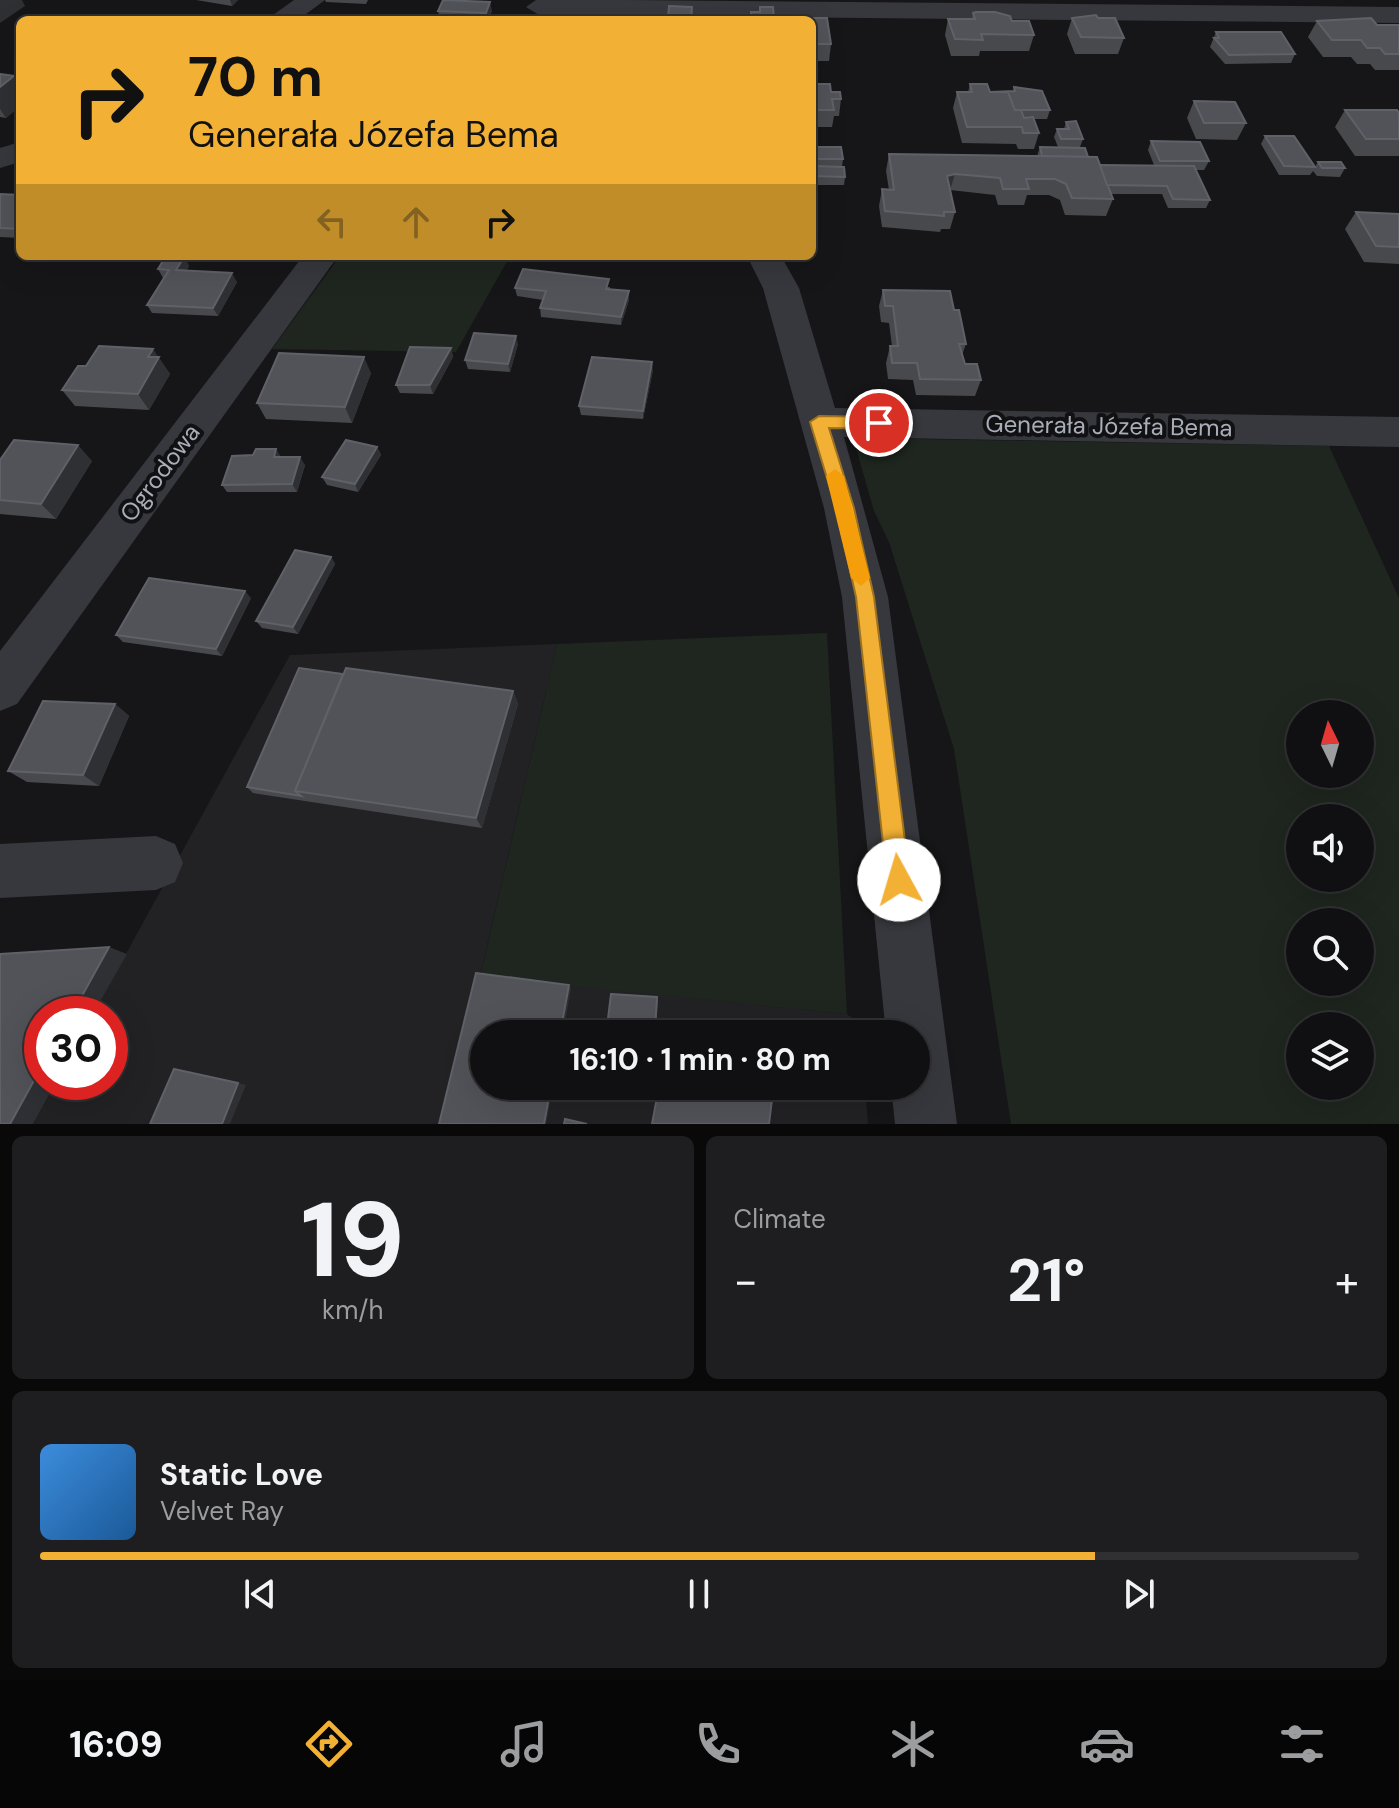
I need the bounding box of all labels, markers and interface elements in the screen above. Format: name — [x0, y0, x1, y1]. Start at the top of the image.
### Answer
text: 70 m — [188, 40, 323, 113]
icon: right — [56, 48, 160, 152]
text: Generała Józefa Bema — [188, 111, 559, 158]
icon: left — [310, 200, 354, 244]
icon: ahead — [394, 200, 438, 244]
icon: right — [478, 200, 522, 244]
pin — [845, 389, 913, 457]
icon: arrive — [857, 401, 901, 445]
street label: Generała Józefa Bema — [985, 408, 1233, 443]
street label: Ogrodowa — [113, 418, 206, 528]
north arrow — [1286, 700, 1374, 788]
map controls — [1286, 700, 1374, 1100]
button: sound — [1286, 804, 1374, 892]
position arrow — [857, 838, 941, 922]
button: search — [1286, 908, 1374, 996]
speed limit sign: 30 — [24, 996, 128, 1100]
button: layers — [1286, 1012, 1374, 1100]
text: 16:10 · 1 min · 80 m — [569, 1040, 831, 1079]
text: 19 — [301, 1173, 405, 1308]
text: Climate — [734, 1202, 826, 1236]
text: 21° — [1007, 1241, 1085, 1320]
text: − — [734, 1252, 758, 1310]
text: + — [1335, 1252, 1359, 1310]
text: km/h — [322, 1293, 383, 1327]
text: Static Love — [160, 1455, 323, 1494]
text: Velvet Ray — [160, 1494, 284, 1528]
icon: previous — [238, 1572, 282, 1616]
icon: pause — [677, 1572, 721, 1616]
icon: next — [1117, 1572, 1161, 1616]
icon: directions — [301, 1716, 357, 1772]
icon: music — [496, 1716, 552, 1772]
icon: phone — [690, 1716, 746, 1772]
icon: climate — [885, 1716, 941, 1772]
icon: car — [1079, 1716, 1135, 1772]
icon: filters — [1274, 1716, 1330, 1772]
text: 16:09 — [69, 1721, 163, 1768]

